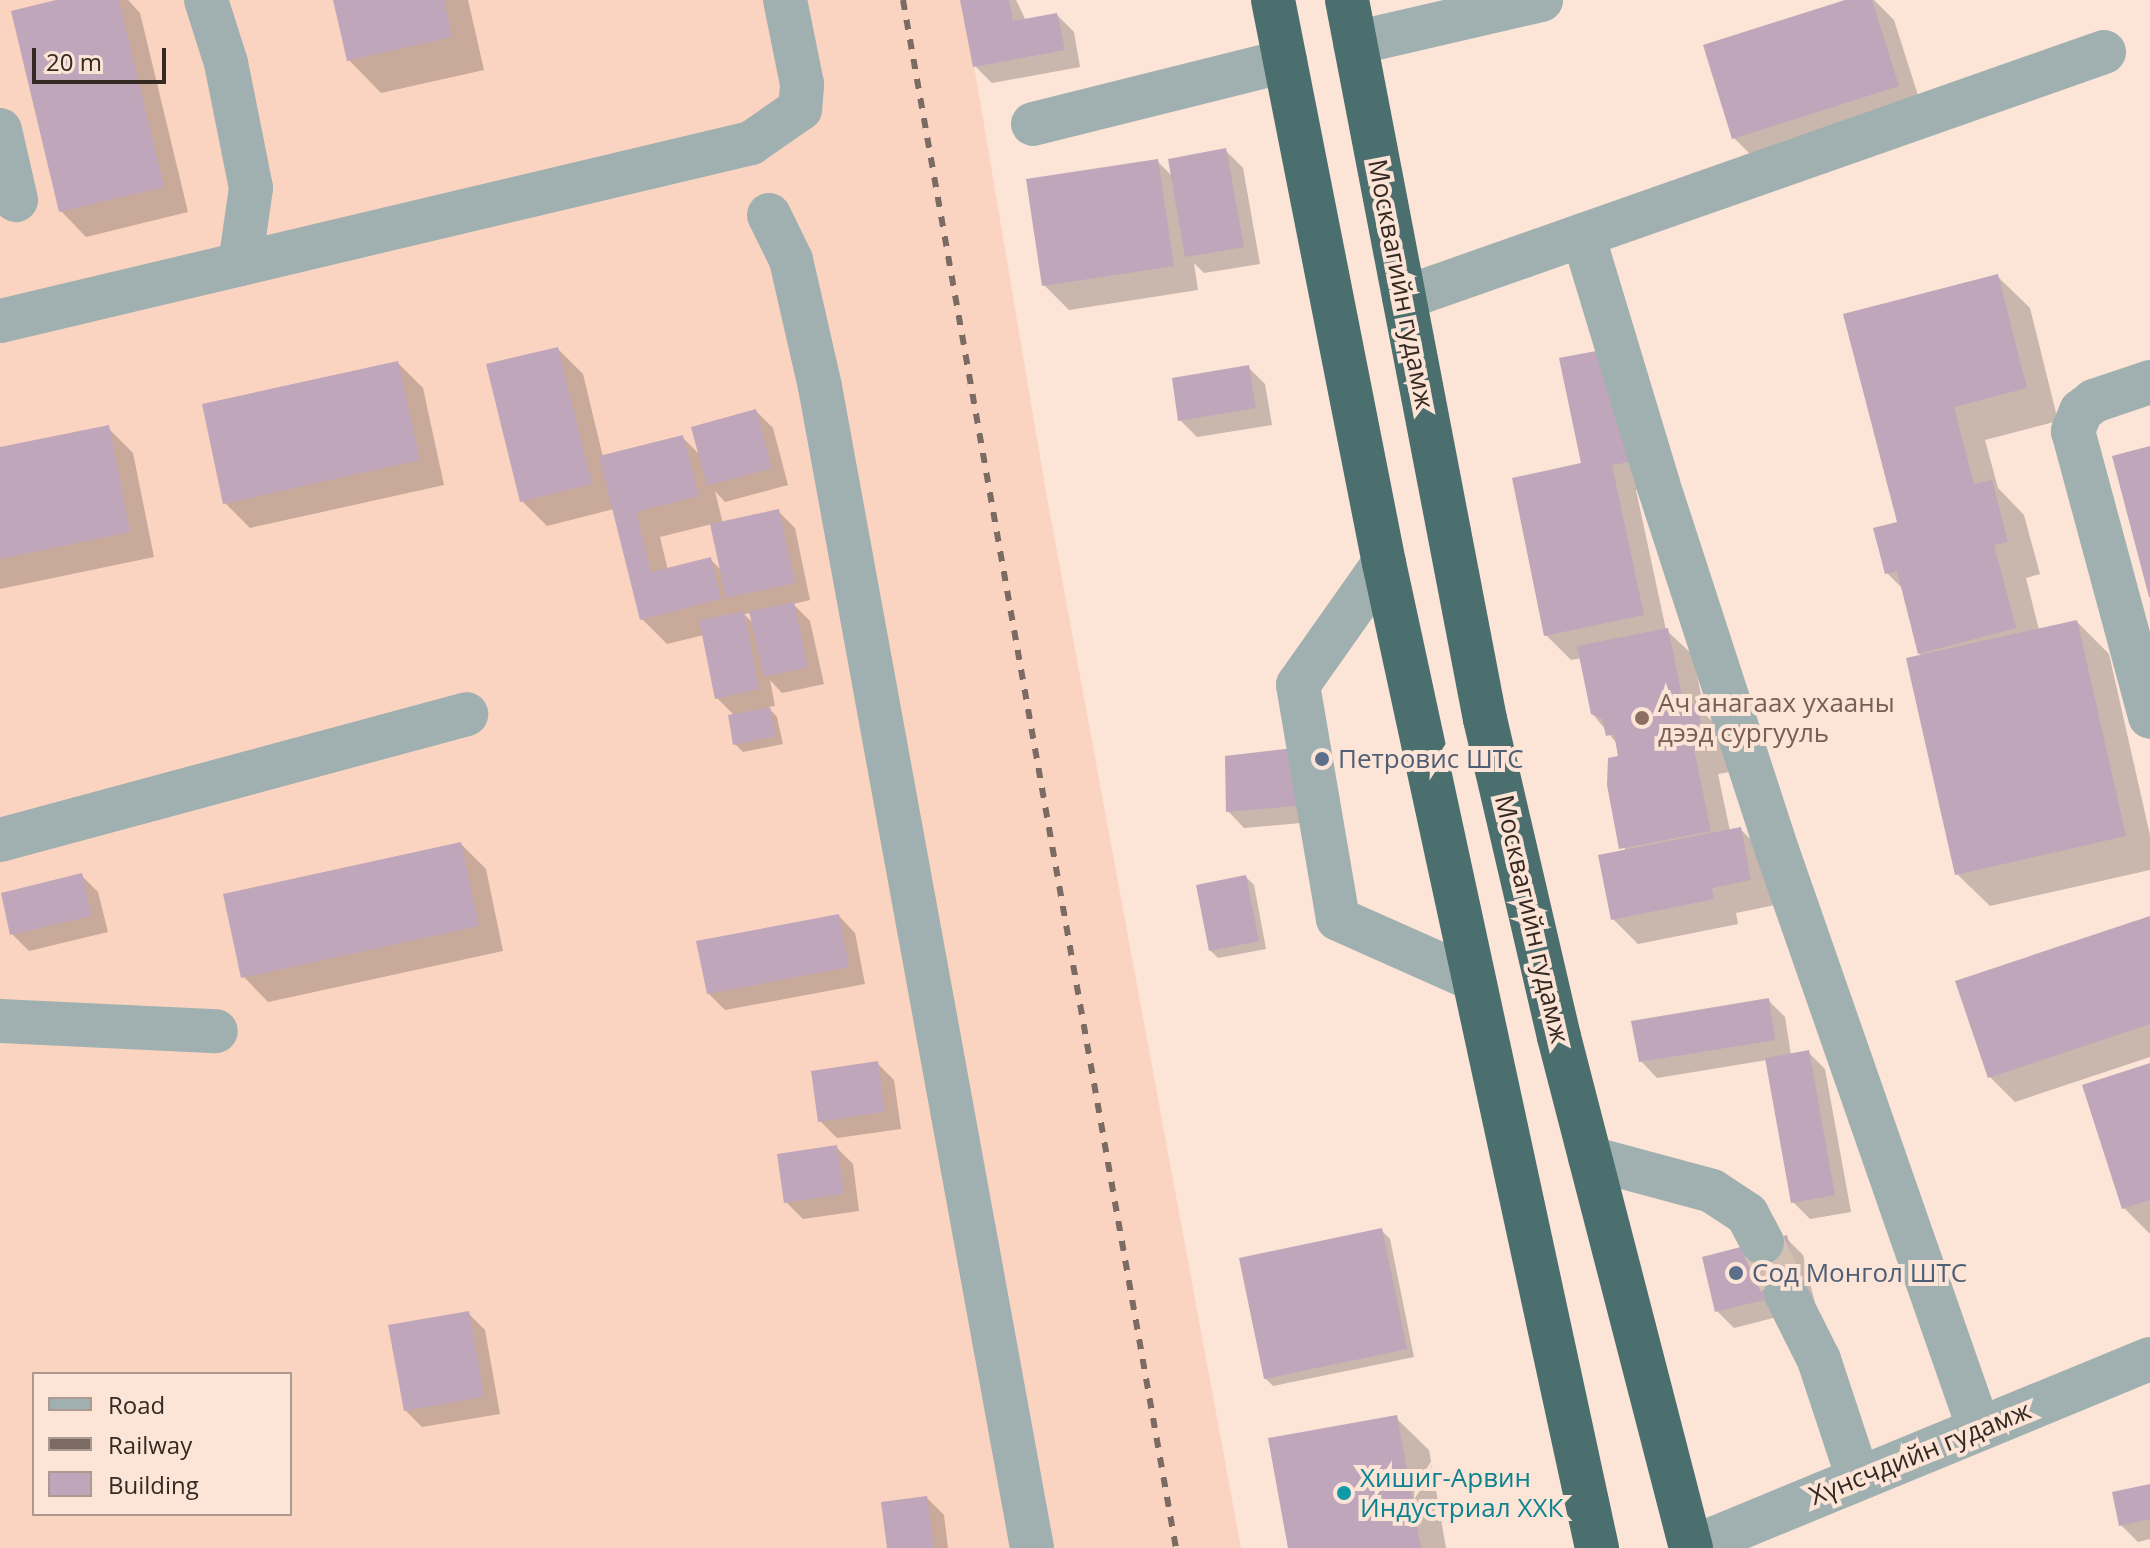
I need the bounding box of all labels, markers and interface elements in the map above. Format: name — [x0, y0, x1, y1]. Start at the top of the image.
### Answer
scale bar — [36, 32, 170, 82]
text: 20 m — [46, 45, 102, 78]
street label: Москвагийн гудамж — [1361, 157, 1441, 411]
place label: Ач анагаах ухааны дээд сургууль — [1658, 687, 1895, 748]
marker: Ач анагаах ухааны дээд сургууль — [1633, 709, 1651, 727]
place label: Петровис ШТС — [1338, 743, 1524, 775]
marker: Петровис ШТС — [1313, 750, 1331, 768]
street label: Москвагийн гудамж — [1488, 792, 1576, 1046]
place label: Сод Монгол ШТС — [1752, 1257, 1967, 1289]
marker: Сод Монгол ШТС — [1727, 1264, 1745, 1282]
legend — [32, 1372, 292, 1516]
text: Road — [108, 1388, 165, 1421]
street label: Хүнсчдийн гудамж — [1805, 1394, 2035, 1512]
text: Railway — [108, 1428, 192, 1461]
place label: Хишиг-Арвин Индустриал ХХК — [1360, 1462, 1563, 1524]
text: Building — [108, 1468, 199, 1501]
marker: Хишиг-Арвин Индустриал ХХК — [1335, 1484, 1353, 1502]

